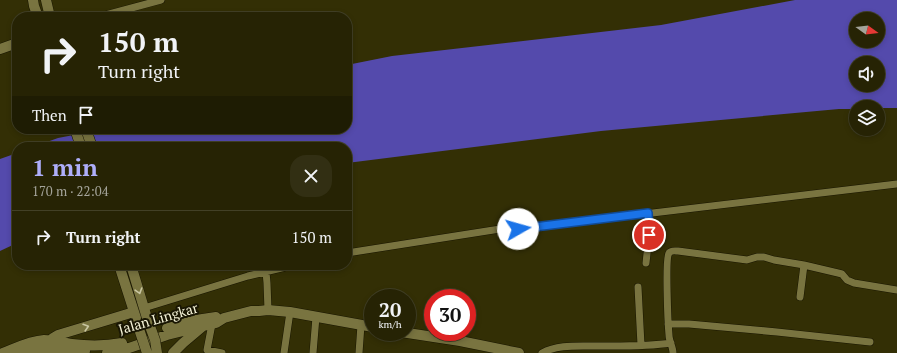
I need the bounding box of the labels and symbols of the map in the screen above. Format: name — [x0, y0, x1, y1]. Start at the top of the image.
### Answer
north arrow — [849, 12, 885, 48]
position arrow — [497, 208, 539, 250]
pin — [632, 218, 666, 252]
one-way arrow — [134, 287, 143, 294]
speed limit sign: 30 — [424, 289, 476, 341]
street label: Jalan Lingkar — [116, 297, 201, 338]
one-way arrow — [83, 323, 90, 332]

